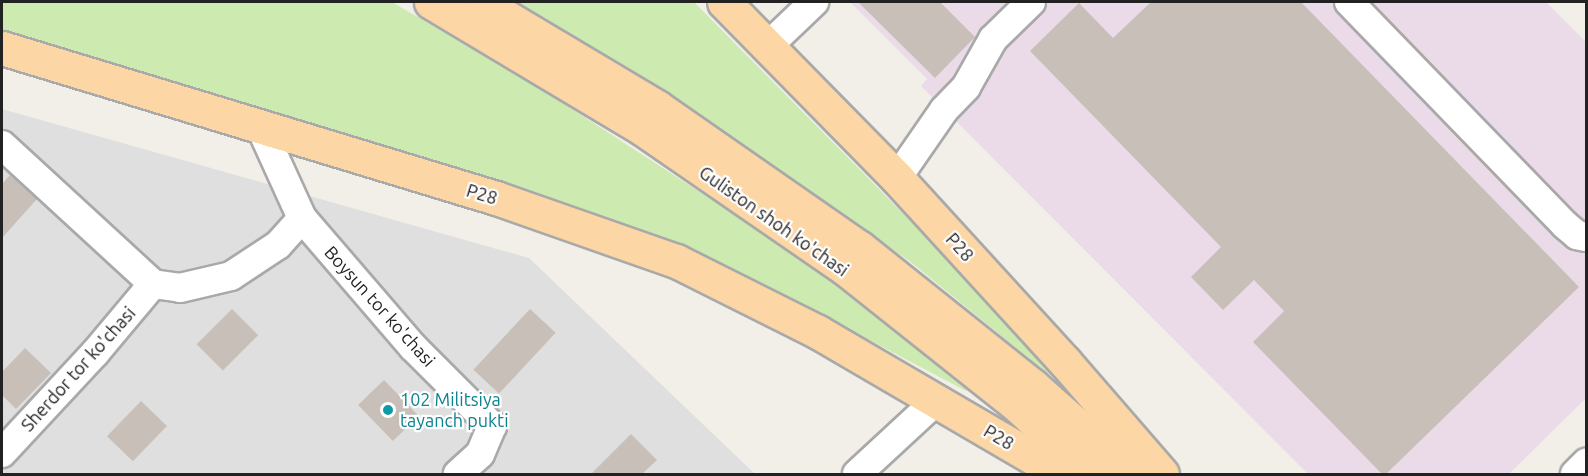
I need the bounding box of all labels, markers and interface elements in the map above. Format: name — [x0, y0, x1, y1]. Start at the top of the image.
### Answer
street label: Guliston shoh ko'chasi — [695, 161, 853, 281]
street label: Р28 — [464, 179, 500, 209]
street label: Р28 — [942, 228, 978, 266]
street label: Boysun tor ko'chasi — [320, 241, 440, 371]
street label: Sherdor tor ko'chasi — [16, 302, 140, 436]
place label: 102 Militsiya tayanch pukti — [400, 389, 509, 432]
marker: 102 Militsiya tayanch pukti — [381, 403, 395, 417]
street label: P28 — [980, 420, 1018, 454]

